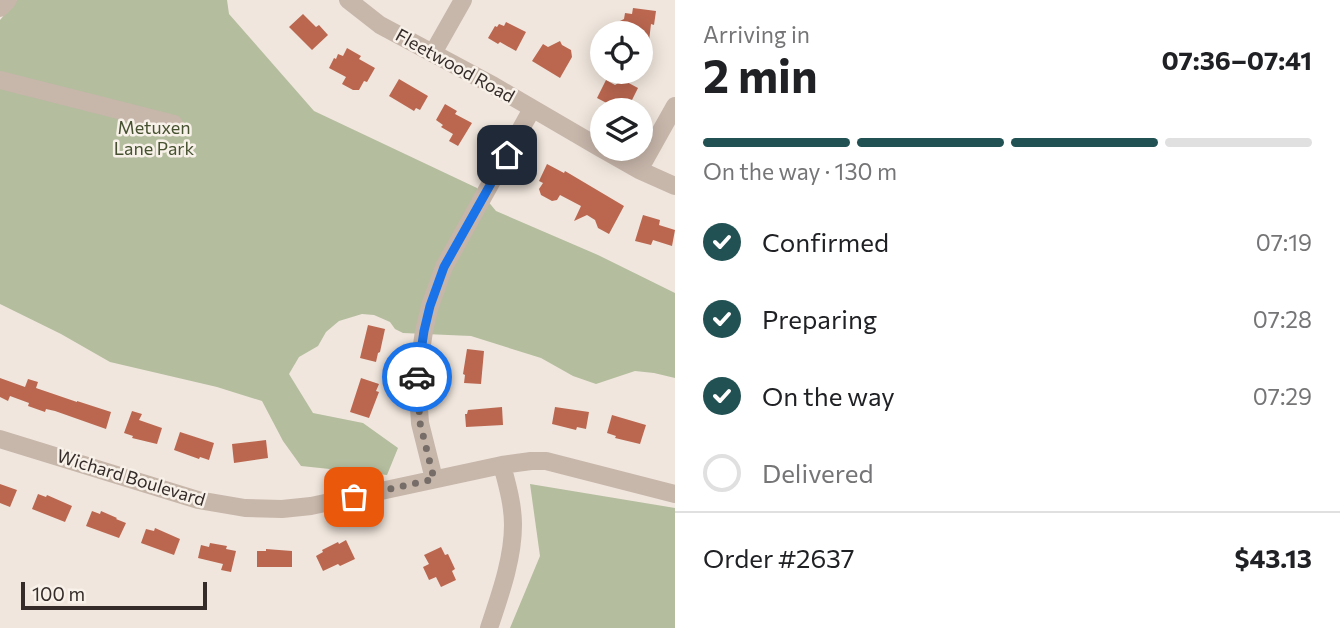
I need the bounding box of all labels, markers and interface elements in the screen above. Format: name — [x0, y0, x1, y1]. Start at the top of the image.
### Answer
text: Arriving in — [703, 20, 810, 48]
map controls — [590, 21, 653, 161]
button: locate — [590, 21, 653, 84]
street label: Fleetwood Road — [392, 23, 519, 107]
text: 07:36–07:41 — [1162, 44, 1312, 75]
text: 2 min — [703, 46, 818, 102]
button: layers — [590, 98, 653, 161]
park label: Metuxen Lane Park — [114, 116, 195, 159]
pin — [477, 125, 537, 185]
icon: home — [488, 136, 526, 174]
text: On the way · 130 m — [703, 157, 897, 185]
icon: check — [703, 223, 741, 261]
text: Confirmed — [762, 226, 889, 257]
text: 07:19 — [1256, 228, 1312, 256]
icon: check — [703, 300, 741, 338]
text: Preparing — [762, 303, 877, 334]
text: 07:28 — [1253, 305, 1312, 333]
courier — [382, 342, 452, 412]
icon: car — [398, 358, 436, 396]
icon: check — [703, 377, 741, 415]
text: On the way — [762, 380, 895, 411]
text: 07:29 — [1253, 382, 1312, 410]
street label: Wichard Boulevard — [54, 444, 208, 510]
text: Delivered — [762, 457, 873, 488]
pin — [324, 467, 384, 527]
icon: bag — [335, 478, 373, 516]
text: Order #2637 — [703, 542, 855, 573]
text: $43.13 — [1234, 542, 1312, 573]
scale bar — [21, 579, 206, 611]
text: 100 m — [32, 582, 85, 605]

